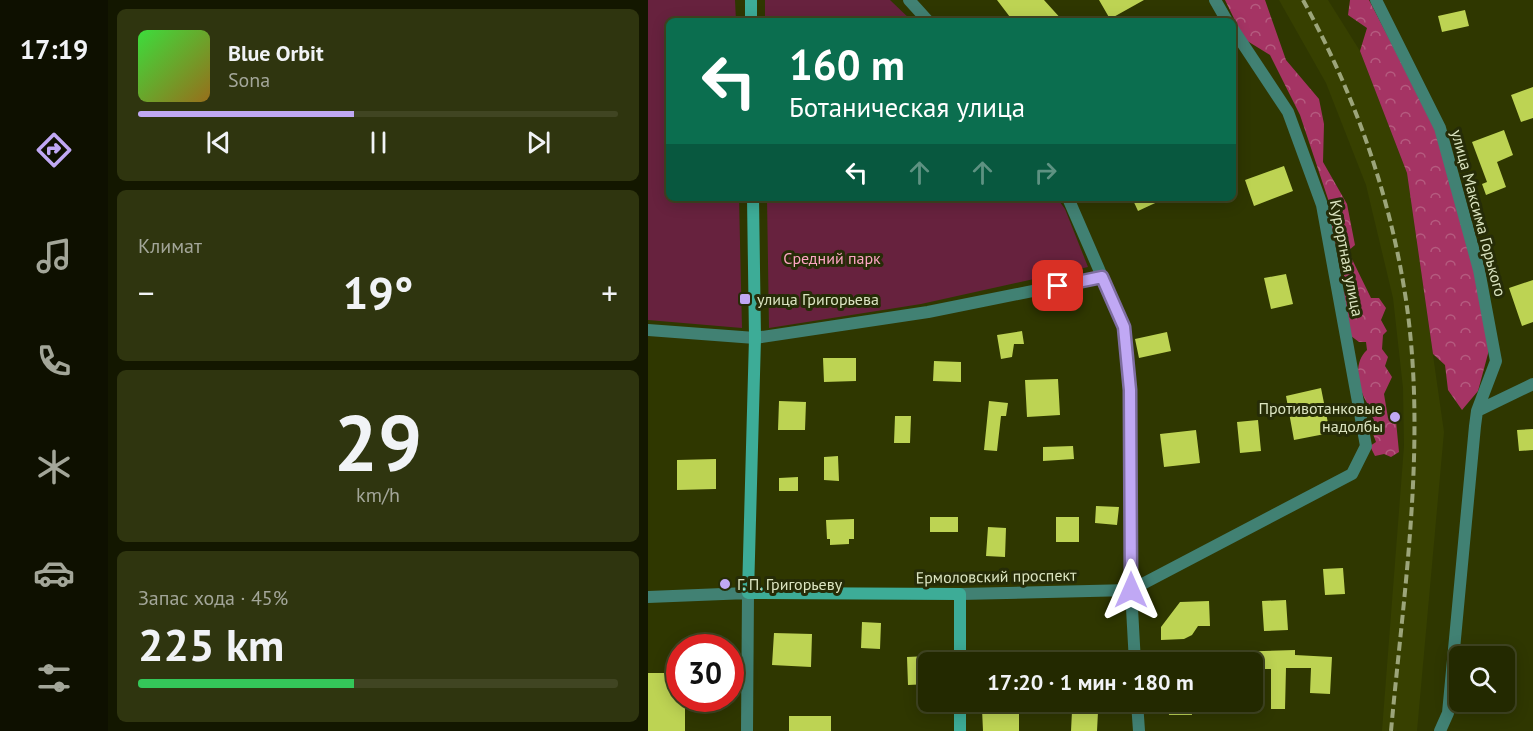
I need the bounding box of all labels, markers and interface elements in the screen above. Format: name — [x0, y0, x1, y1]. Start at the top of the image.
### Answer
text: 17:19 — [20, 32, 88, 66]
text: 160 m — [789, 37, 905, 92]
text: Blue Orbit — [228, 39, 324, 67]
icon: left — [690, 42, 768, 120]
text: Sona — [228, 67, 270, 93]
text: Ботаническая улица — [789, 90, 1025, 124]
icon: previous — [202, 126, 235, 159]
icon: pause — [362, 126, 395, 159]
icon: next — [522, 126, 555, 159]
street label: улица Максима Горького — [1447, 127, 1511, 299]
icon: directions — [33, 129, 75, 171]
icon: left — [840, 156, 873, 189]
icon: ahead — [903, 156, 936, 189]
icon: ahead — [966, 156, 999, 189]
icon: right — [1029, 156, 1062, 189]
street label: Курортная улица — [1326, 198, 1368, 318]
text: Климат — [138, 233, 202, 259]
icon: music — [33, 235, 75, 277]
park label: Средний парк — [783, 248, 881, 268]
pin — [1032, 260, 1083, 311]
text: 19° — [343, 263, 413, 321]
icon: arrive — [1041, 269, 1074, 302]
text: − — [138, 271, 155, 314]
text: + — [601, 271, 618, 314]
place label: улица Григорьева — [757, 289, 879, 309]
marker: улица Григорьева — [738, 292, 752, 306]
icon: phone — [33, 340, 75, 382]
text: 29 — [334, 392, 422, 493]
place label: Противотанковые надолбы — [1258, 398, 1383, 436]
marker: Противотанковые надолбы — [1388, 410, 1402, 424]
icon: climate — [33, 446, 75, 488]
text: km/h — [356, 482, 400, 508]
icon: car — [33, 552, 75, 594]
position arrow — [1099, 558, 1163, 622]
street label: Ермоловский проспект — [915, 565, 1077, 587]
place label: Г. П. Григорьеву — [737, 574, 843, 594]
marker: Г. П. Григорьеву — [718, 577, 732, 591]
text: Запас хода · 45% — [138, 585, 288, 611]
text: 225 km — [138, 615, 284, 673]
speed limit sign: 30 — [666, 634, 744, 712]
map controls — [1449, 646, 1515, 712]
button: search — [1449, 646, 1515, 712]
icon: filters — [33, 657, 75, 699]
text: 17:20 · 1 мин · 180 m — [987, 668, 1194, 696]

